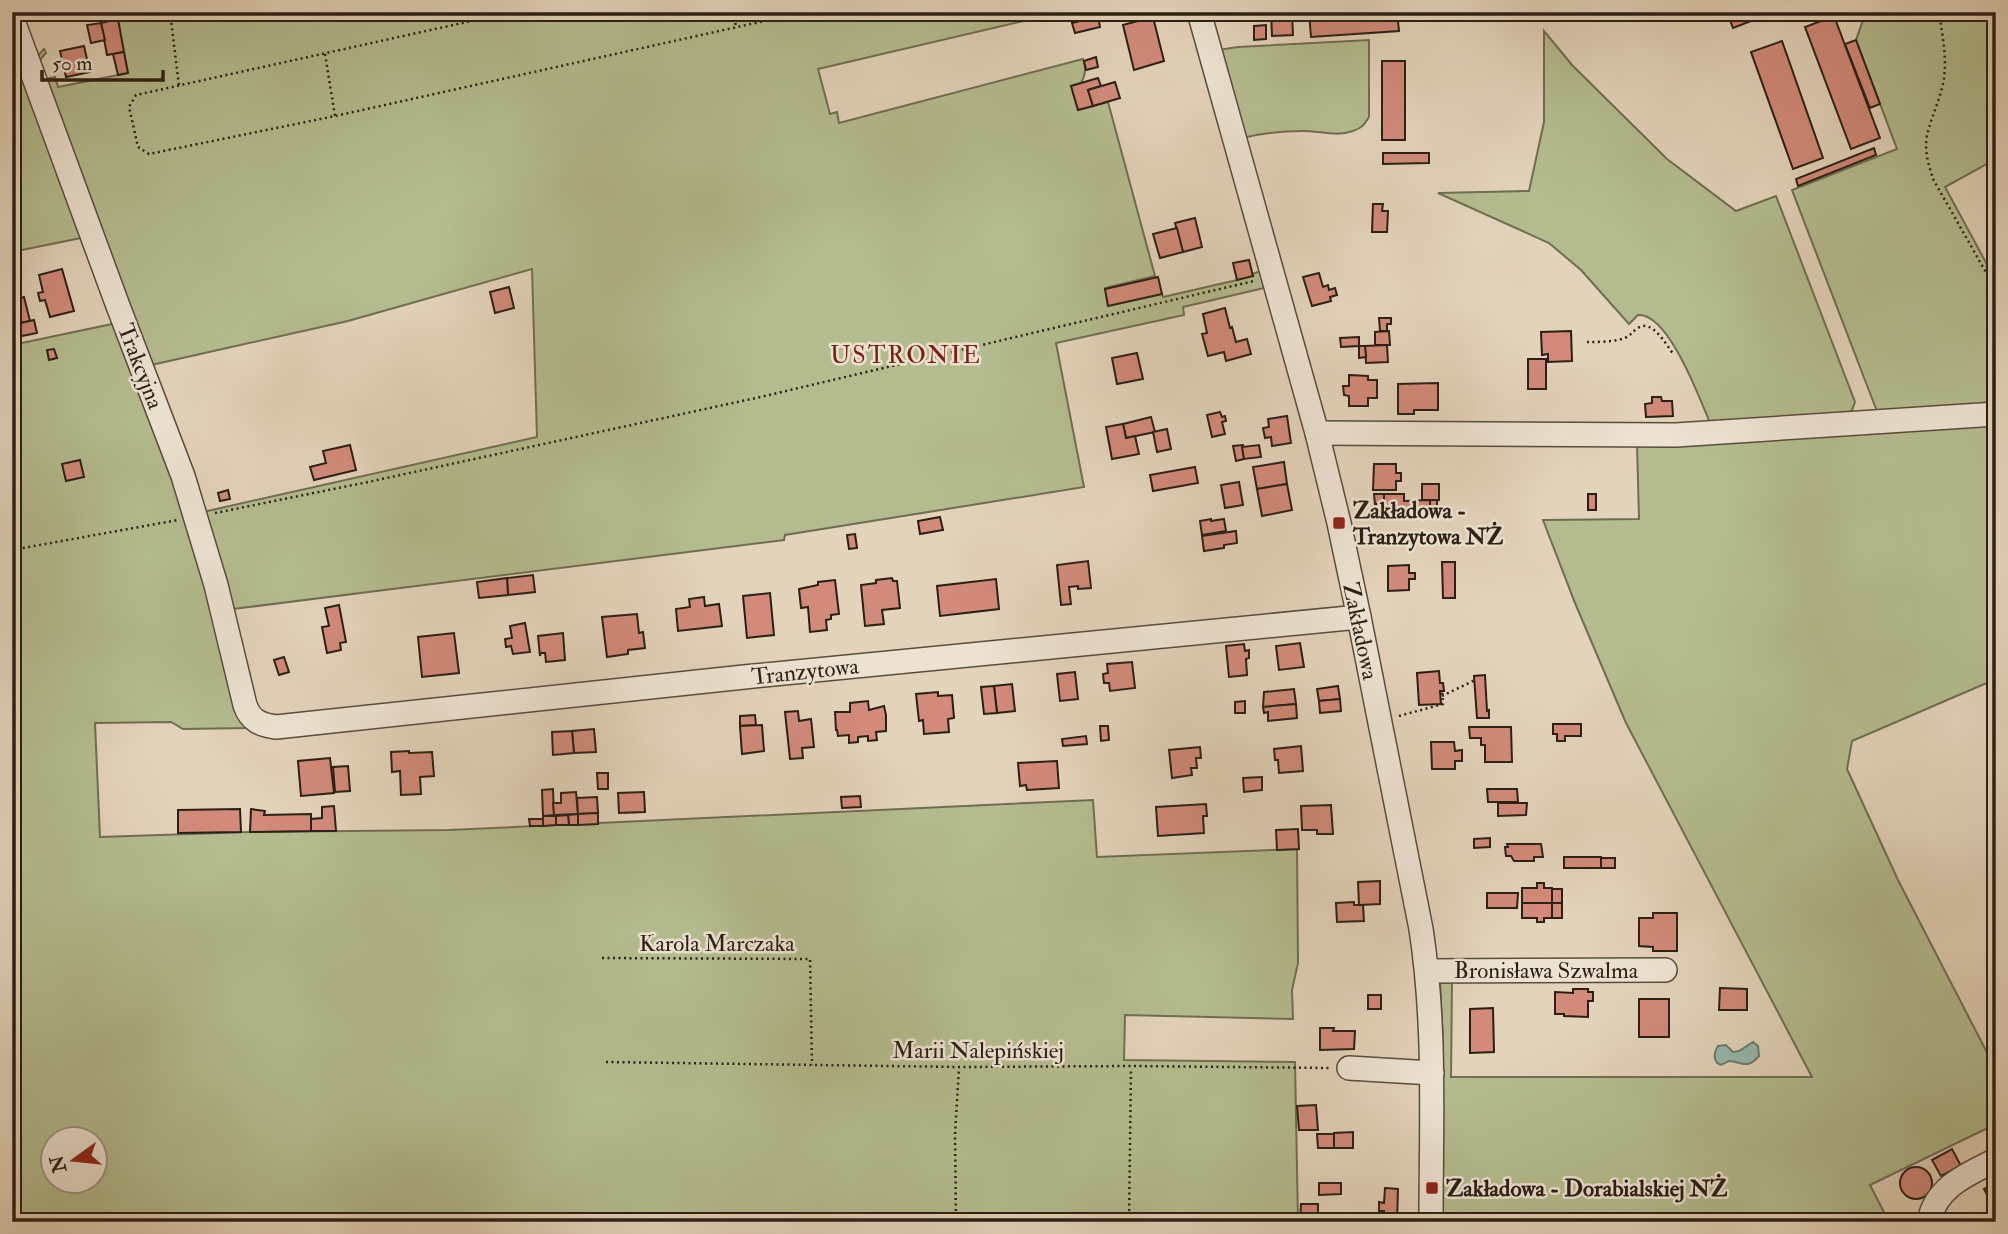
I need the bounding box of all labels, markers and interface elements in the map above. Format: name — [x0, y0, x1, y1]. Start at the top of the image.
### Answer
scale bar — [42, 38, 163, 82]
text: 50 m — [52, 50, 93, 77]
street label: Trakcyjna — [111, 319, 170, 414]
district label: USTRONIE — [830, 340, 982, 371]
place label: Zakładowa - Tranzytowa NŻ — [1352, 496, 1503, 552]
marker: Zakładowa - Tranzytowa NŻ — [1331, 515, 1347, 531]
street label: Zakładowa — [1336, 580, 1385, 683]
street label: Tranzytowa — [750, 651, 861, 692]
street label: Karola Marczaka — [639, 929, 795, 958]
street label: Bronisława Szwalma — [1454, 956, 1639, 985]
street label: Marii Nalepińskiej — [892, 1036, 1064, 1066]
north arrow — [38, 1126, 108, 1196]
text: N — [44, 1152, 73, 1176]
place label: Zakładowa - Dorabialskiej NŻ — [1446, 1173, 1727, 1203]
marker: Zakładowa - Dorabialskiej NŻ — [1424, 1180, 1440, 1196]

